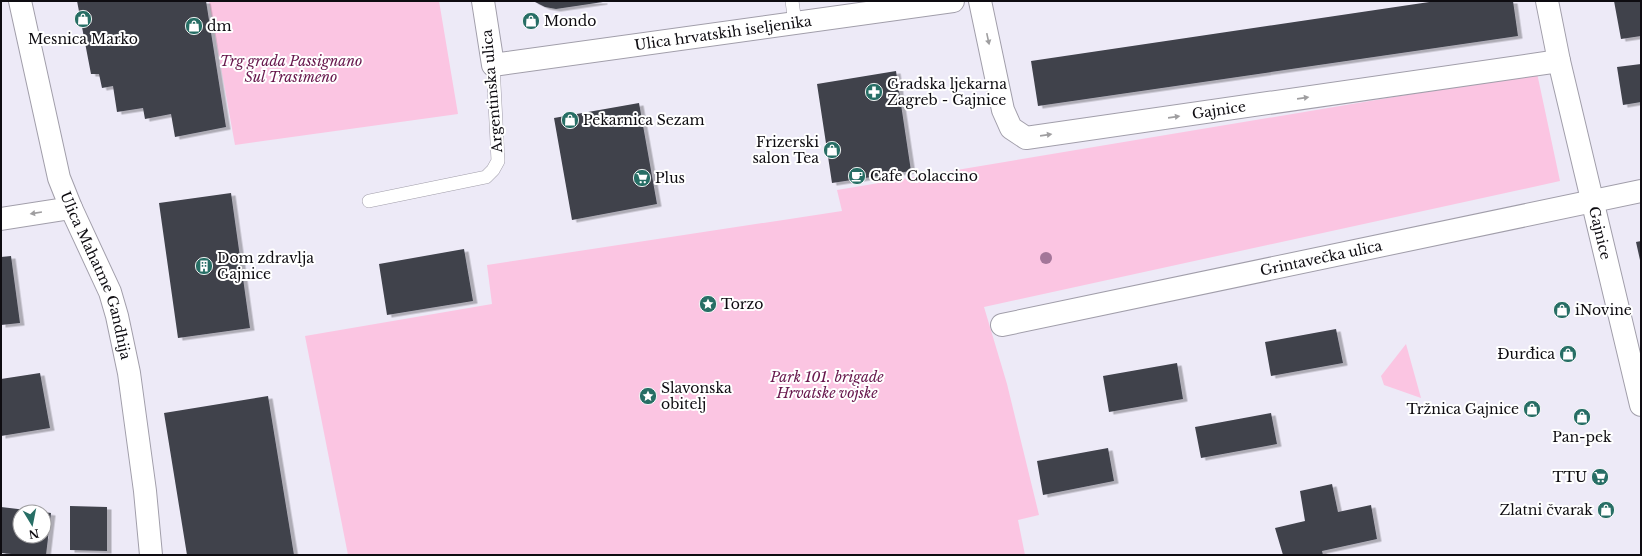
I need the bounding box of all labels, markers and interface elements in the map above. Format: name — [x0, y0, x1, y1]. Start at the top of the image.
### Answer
shop icon: Mesnica Marko — [73, 9, 93, 29]
shop icon: Mondo — [521, 11, 541, 31]
place label: Mondo — [544, 12, 596, 30]
street label: Ulica hrvatskih iseljenika — [633, 12, 813, 54]
shop icon: dm — [184, 16, 204, 36]
place label: dm — [207, 17, 231, 35]
street label: Argentinska ulica — [478, 28, 506, 154]
place label: Mesnica Marko — [28, 30, 138, 48]
one-way arrow — [986, 33, 992, 45]
park label: Trg grada Passignano Sul Trasimeno — [220, 52, 362, 86]
place label: Gradska ljekarna Zagreb - Gajnice — [887, 75, 1007, 109]
pharmacy icon: Gradska ljekarna Zagreb - Gajnice — [864, 82, 884, 102]
one-way arrow — [1297, 95, 1309, 101]
street label: Gajnice — [1191, 97, 1247, 123]
shop icon: Pekarnica Sezam — [560, 110, 580, 130]
place label: Pekarnica Sezam — [583, 111, 704, 129]
one-way arrow — [1168, 114, 1181, 120]
one-way arrow — [1040, 132, 1052, 138]
place label: Frizerski salon Tea — [752, 133, 819, 167]
shop icon: Frizerski salon Tea — [822, 140, 842, 160]
cafe icon: Cafe Colaccino — [847, 166, 867, 186]
place label: Cafe Colaccino — [870, 167, 978, 185]
supermarket icon: Plus — [632, 168, 652, 188]
place label: Plus — [655, 169, 685, 187]
street label: Ulica Mahatme Gandhija — [56, 189, 135, 361]
street label: Gajnice — [1585, 205, 1615, 261]
one-way arrow — [30, 210, 42, 216]
street label: Grintavečka ulica — [1258, 236, 1384, 280]
place label: Dom zdravlja Gajnice — [217, 249, 314, 283]
building icon: Dom zdravlja Gajnice — [194, 256, 214, 276]
place icon: Torzo — [698, 294, 718, 314]
place label: Torzo — [721, 295, 763, 313]
shop icon: iNovine — [1552, 300, 1572, 320]
place label: iNovine — [1575, 301, 1632, 319]
shop icon: Đurđica — [1558, 344, 1578, 364]
place label: Đurđica — [1497, 345, 1555, 363]
park label: Park 101. brigade Hrvatske vojske — [769, 368, 884, 402]
place label: Slavonska obitelj — [661, 379, 732, 413]
place icon: Slavonska obitelj — [638, 386, 658, 406]
shop icon: Tržnica Gajnice — [1522, 399, 1542, 419]
place label: Tržnica Gajnice — [1407, 400, 1519, 418]
shop icon: Pan-pek — [1572, 407, 1592, 427]
place label: Pan-pek — [1552, 428, 1612, 446]
supermarket icon: TTU — [1590, 467, 1610, 487]
place label: TTU — [1552, 468, 1587, 486]
shop icon: Zlatni čvarak — [1596, 500, 1616, 520]
place label: Zlatni čvarak — [1499, 501, 1593, 519]
north arrow — [12, 504, 52, 544]
text: N — [27, 526, 40, 542]

